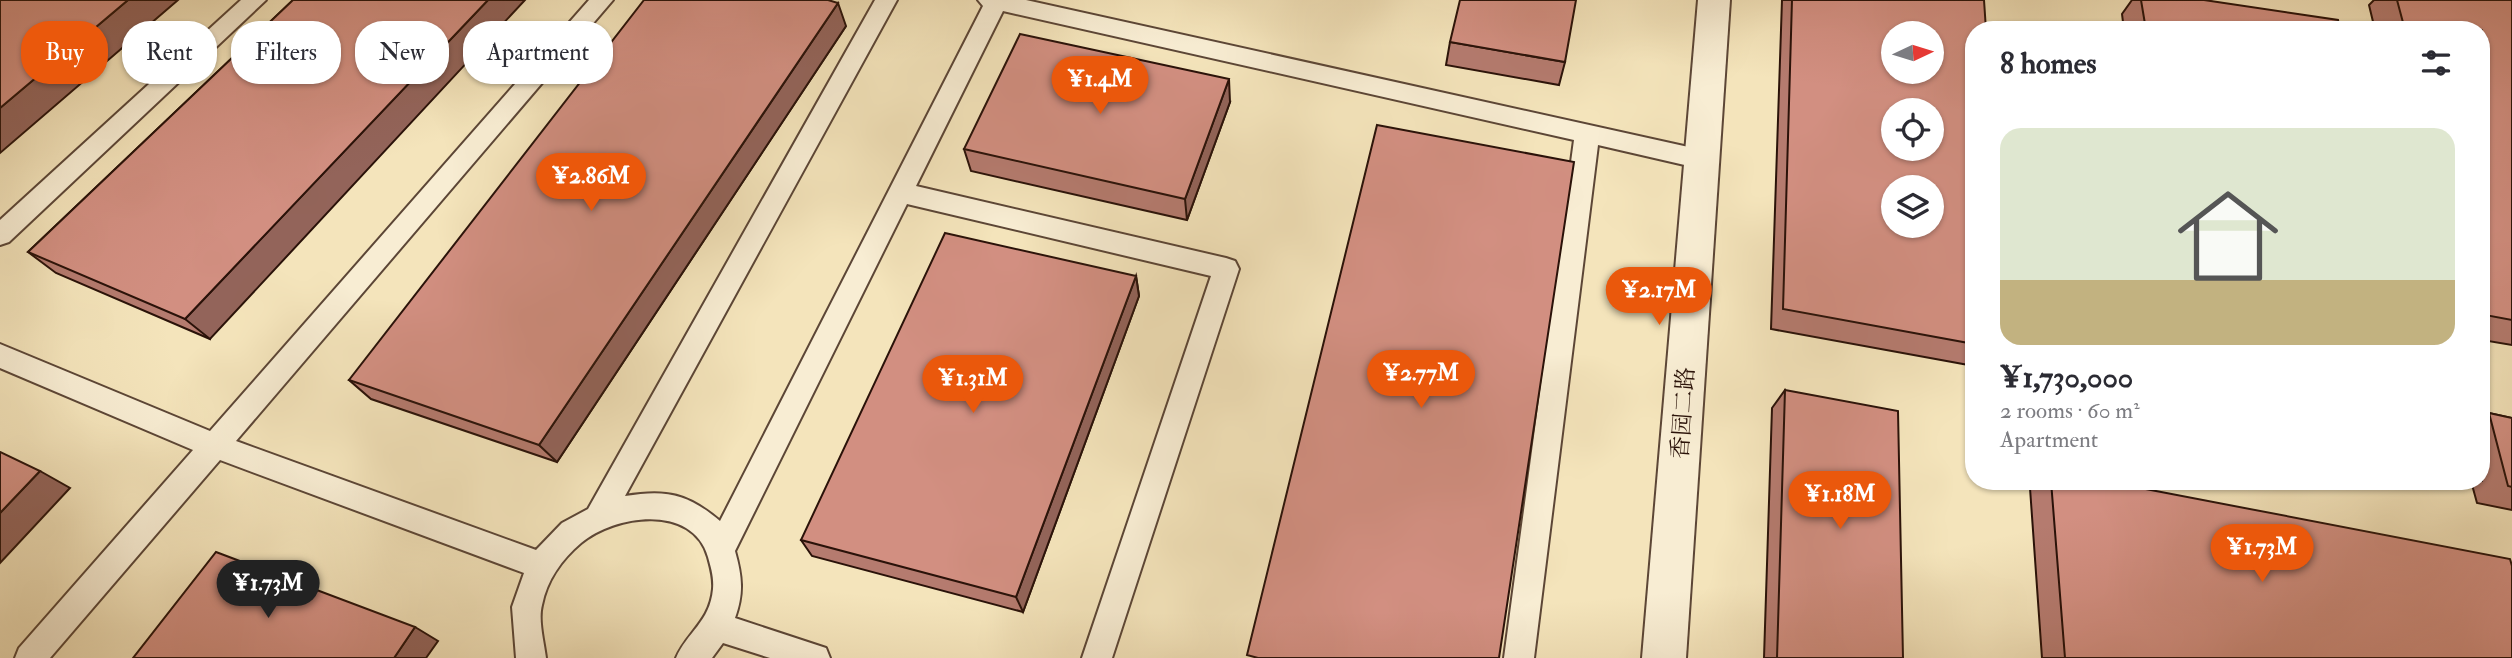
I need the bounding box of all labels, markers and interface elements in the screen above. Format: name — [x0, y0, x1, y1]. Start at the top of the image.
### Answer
chip: Buy — [21, 21, 108, 84]
chip: Rent — [122, 21, 217, 84]
chip: Filters — [231, 21, 341, 84]
chip: New — [355, 21, 449, 84]
chip: Apartment — [463, 21, 613, 84]
north arrow — [1881, 21, 1944, 84]
map controls — [1881, 21, 1944, 238]
icon: filters — [2417, 44, 2455, 82]
text: 8 homes — [2000, 45, 2097, 82]
pin: ¥1.4M — [1051, 57, 1149, 116]
text: ¥1.4M — [1068, 64, 1132, 93]
button: locate — [1881, 98, 1944, 161]
pin: ¥2.86M — [534, 154, 648, 213]
text: ¥2.86M — [552, 161, 630, 190]
icon: home — [2165, 173, 2291, 299]
button: layers — [1881, 175, 1944, 238]
pin: ¥2.17M — [1602, 268, 1716, 327]
text: ¥2.17M — [1622, 275, 1696, 304]
pin: ¥2.77M — [1364, 350, 1478, 410]
pin: ¥1.31M — [916, 356, 1030, 415]
text: ¥2.77M — [1383, 358, 1459, 387]
text: ¥1,730,000 — [2000, 359, 2133, 396]
text: ¥1.31M — [938, 363, 1008, 392]
street label: 香园二路 — [1665, 366, 1701, 460]
text: 2 rooms · 60 m² — [2000, 396, 2140, 425]
text: Apartment — [2000, 425, 2098, 454]
pin: ¥1.18M — [1783, 472, 1897, 531]
text: ¥1.18M — [1804, 479, 1876, 508]
pin: ¥1.73M — [2205, 524, 2319, 584]
text: ¥1.73M — [2227, 532, 2297, 561]
pin: ¥1.73M — [211, 560, 325, 620]
text: ¥1.73M — [233, 568, 303, 597]

